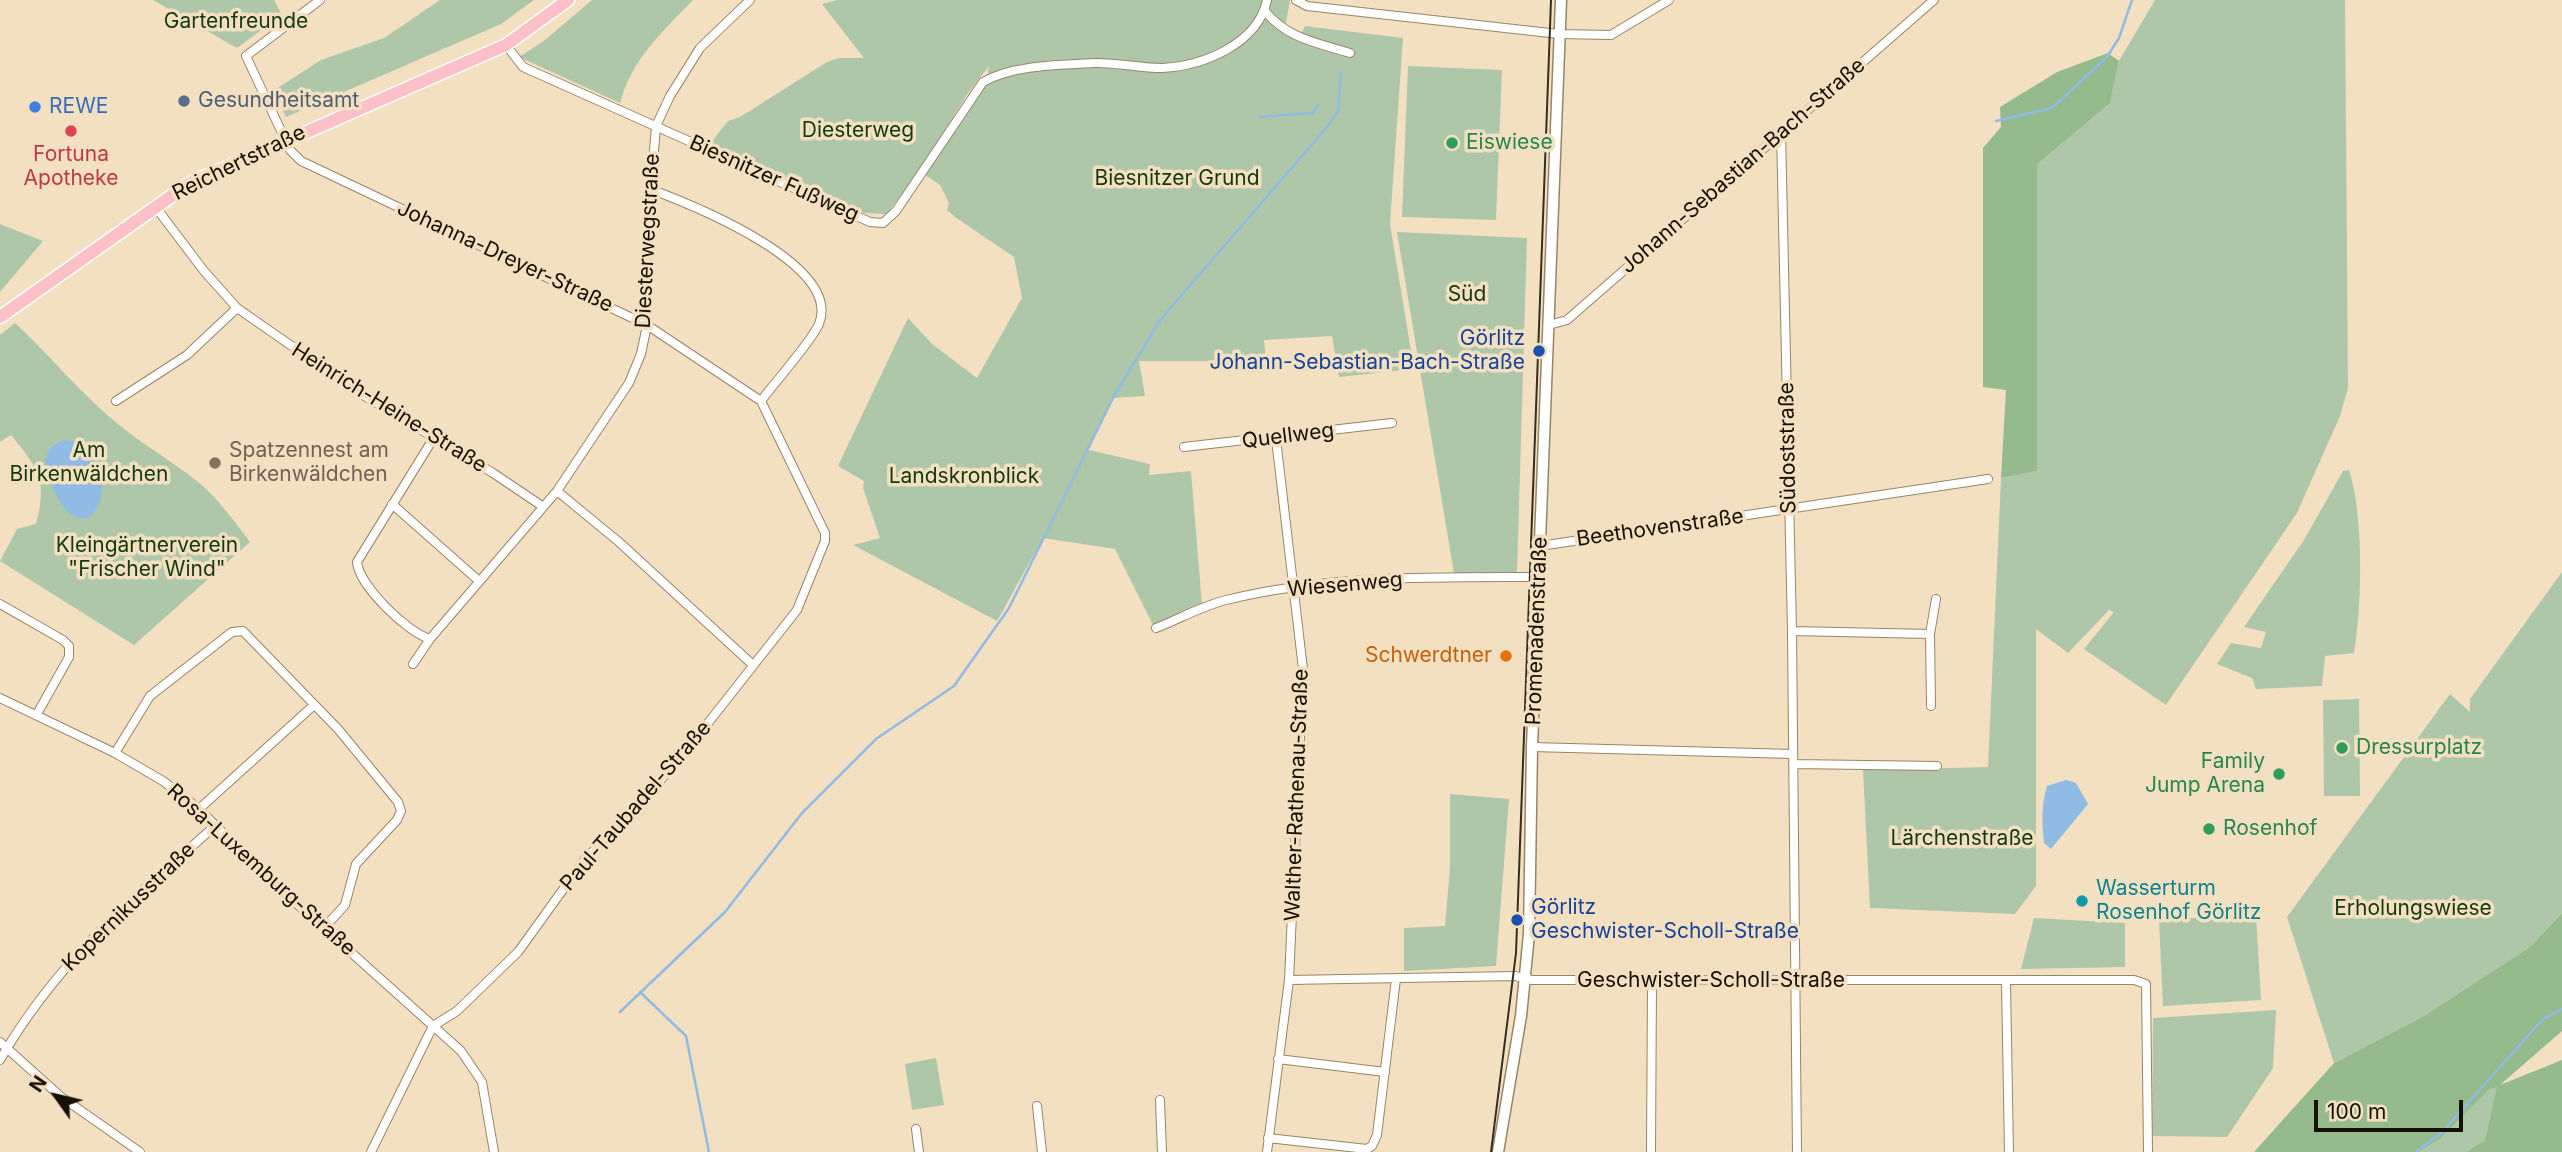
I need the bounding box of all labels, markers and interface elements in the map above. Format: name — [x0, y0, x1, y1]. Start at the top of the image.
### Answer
park label: Gartenfreunde — [164, 9, 308, 35]
street label: Johann-Sebastian-Bach-Straße — [1616, 53, 1870, 279]
place label: Gesundheitsamt — [198, 88, 359, 114]
marker: Gesundheitsamt — [176, 93, 192, 109]
place label: REWE — [49, 94, 108, 120]
marker: REWE — [27, 99, 43, 115]
park label: Diesterweg — [802, 118, 914, 144]
street label: Reichertstraße — [168, 120, 310, 206]
marker: Fortuna Apotheke — [63, 123, 79, 139]
street label: Biesnitzer Fußweg — [685, 130, 863, 228]
place label: Eiswiese — [1466, 130, 1553, 156]
marker: Eiswiese — [1444, 135, 1460, 151]
place label: Fortuna Apotheke — [24, 142, 118, 192]
street label: Diesterwegstraße — [631, 153, 665, 329]
park label: Biesnitzer Grund — [1094, 166, 1260, 192]
street label: Johanna-Dreyer-Straße — [393, 196, 617, 318]
park label: Süd — [1448, 282, 1486, 308]
place label: Görlitz Johann-Sebastian-Bach-Straße — [1209, 326, 1525, 376]
street label: Heinrich-Heine-Straße — [287, 338, 491, 478]
marker: Görlitz Johann-Sebastian-Bach-Straße — [1531, 343, 1547, 359]
street label: Südoststraße — [1774, 382, 1802, 514]
street label: Quellweg — [1240, 418, 1336, 454]
park label: Am Birkenwäldchen — [10, 438, 168, 488]
place label: Spatzennest am Birkenwäldchen — [229, 438, 389, 488]
marker: Spatzennest am Birkenwäldchen — [207, 455, 223, 471]
park label: Landskronblick — [889, 464, 1039, 490]
street label: Beethovenstraße — [1575, 504, 1745, 552]
park label: Kleingärtnerverein "Frischer Wind" — [56, 533, 238, 583]
street label: Promenadenstraße — [1521, 536, 1553, 726]
street label: Wiesenweg — [1286, 567, 1404, 603]
place label: Schwerdtner — [1365, 643, 1492, 669]
marker: Schwerdtner — [1498, 648, 1514, 664]
street label: Walther-Rathenau-Straße — [1280, 668, 1314, 922]
street label: Paul-Taubadel-Straße — [555, 716, 717, 896]
place label: Dressurplatz — [2356, 735, 2482, 761]
marker: Dressurplatz — [2334, 740, 2350, 756]
place label: Family Jump Arena — [2145, 749, 2265, 799]
marker: Family Jump Arena — [2271, 766, 2287, 782]
street label: Rosa-Luxemburg-Straße — [162, 779, 360, 961]
place label: Rosenhof — [2223, 816, 2317, 842]
marker: Rosenhof — [2201, 821, 2217, 837]
park label: Lärchenstraße — [1890, 826, 2034, 852]
street label: Kopernikusstraße — [57, 837, 201, 977]
place label: Wasserturm Rosenhof Görlitz — [2096, 876, 2261, 926]
marker: Wasserturm Rosenhof Görlitz — [2074, 893, 2090, 909]
place label: Görlitz Geschwister-Scholl-Straße — [1531, 895, 1799, 945]
park label: Erholungswiese — [2334, 896, 2492, 922]
marker: Görlitz Geschwister-Scholl-Straße — [1509, 912, 1525, 928]
street label: Geschwister-Scholl-Straße — [1577, 968, 1845, 994]
north arrow — [21, 1061, 91, 1131]
text: N — [25, 1072, 52, 1096]
scale bar — [2317, 1086, 2466, 1130]
text: 100 m — [2327, 1099, 2386, 1124]

